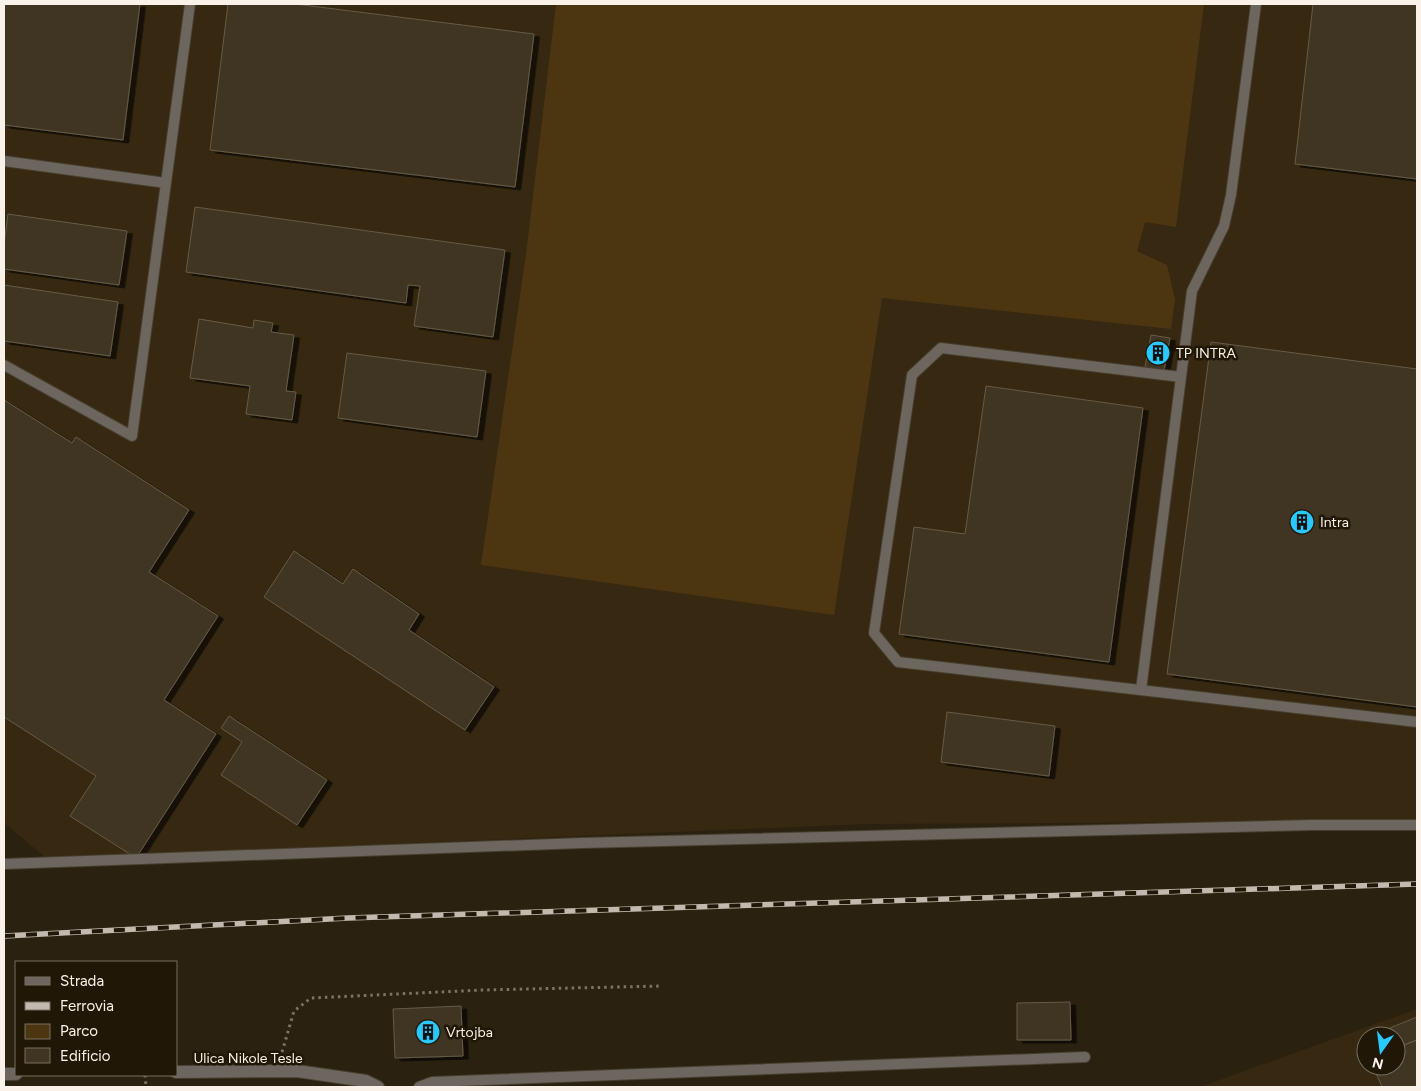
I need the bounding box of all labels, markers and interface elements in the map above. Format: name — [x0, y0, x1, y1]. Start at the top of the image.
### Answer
building icon: TP INTRA — [1145, 340, 1171, 366]
place label: TP INTRA — [1176, 345, 1236, 362]
building icon: Intra — [1289, 509, 1315, 535]
place label: Intra — [1320, 514, 1349, 531]
legend — [15, 961, 178, 1076]
text: Strada — [60, 972, 104, 990]
text: Ferrovia — [60, 997, 114, 1015]
building icon: Vrtojba — [415, 1019, 441, 1045]
text: Parco — [60, 1022, 98, 1040]
place label: Vrtojba — [446, 1024, 493, 1041]
north arrow — [1356, 1026, 1406, 1076]
text: Edificio — [60, 1047, 111, 1065]
street label: Ulica Nikole Tesle — [193, 1050, 303, 1067]
text: N — [1371, 1054, 1385, 1073]

